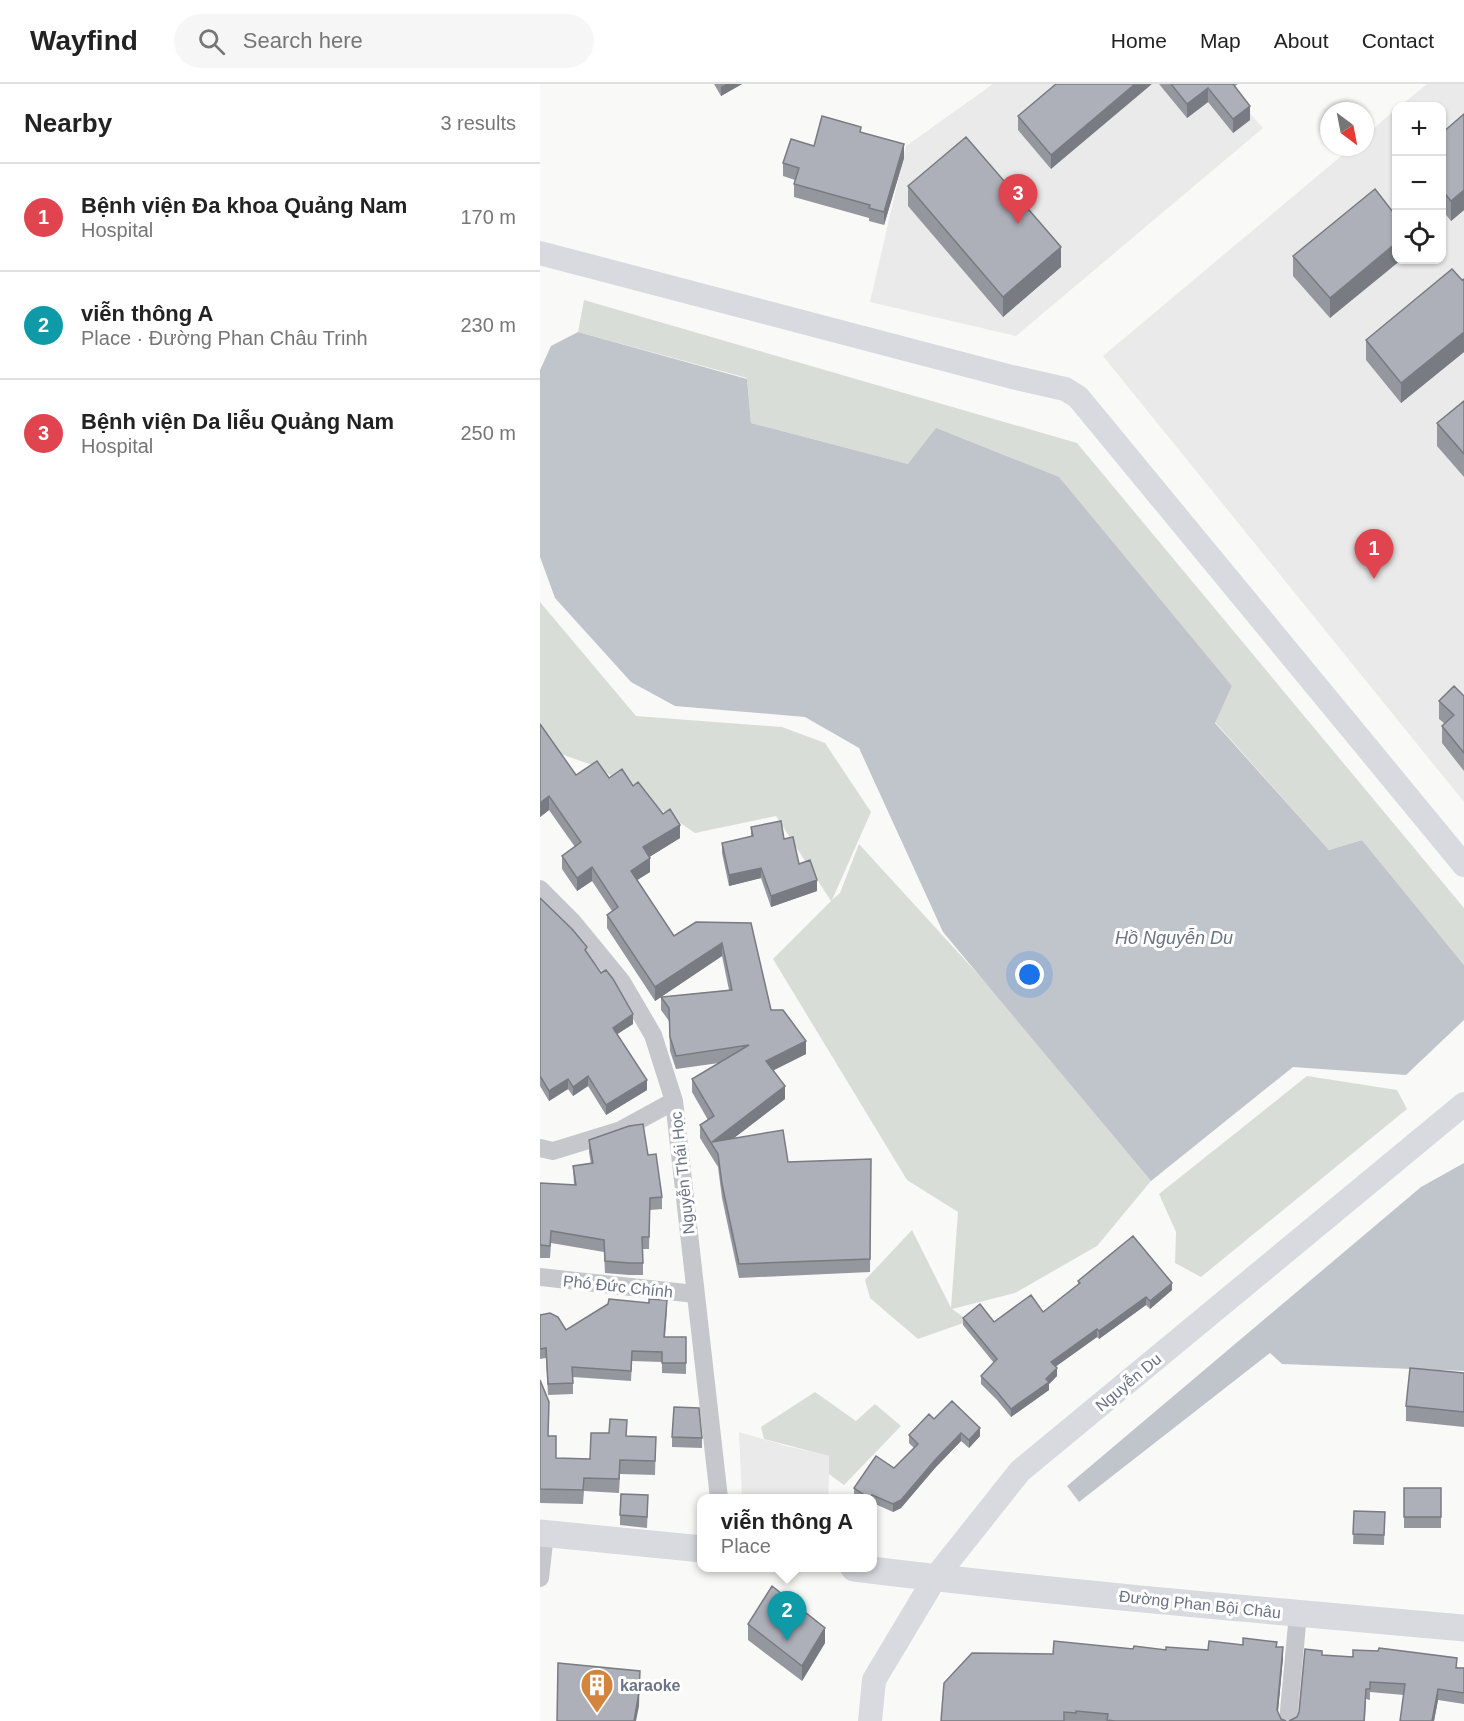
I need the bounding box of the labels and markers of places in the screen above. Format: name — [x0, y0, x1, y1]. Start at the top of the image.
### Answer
pin: 3 — [998, 174, 1038, 224]
pin: 1 — [1354, 530, 1394, 579]
pin: 2 — [768, 1592, 806, 1641]
building icon: karaoke — [579, 1667, 615, 1714]
place label: karaoke — [620, 1677, 681, 1694]

